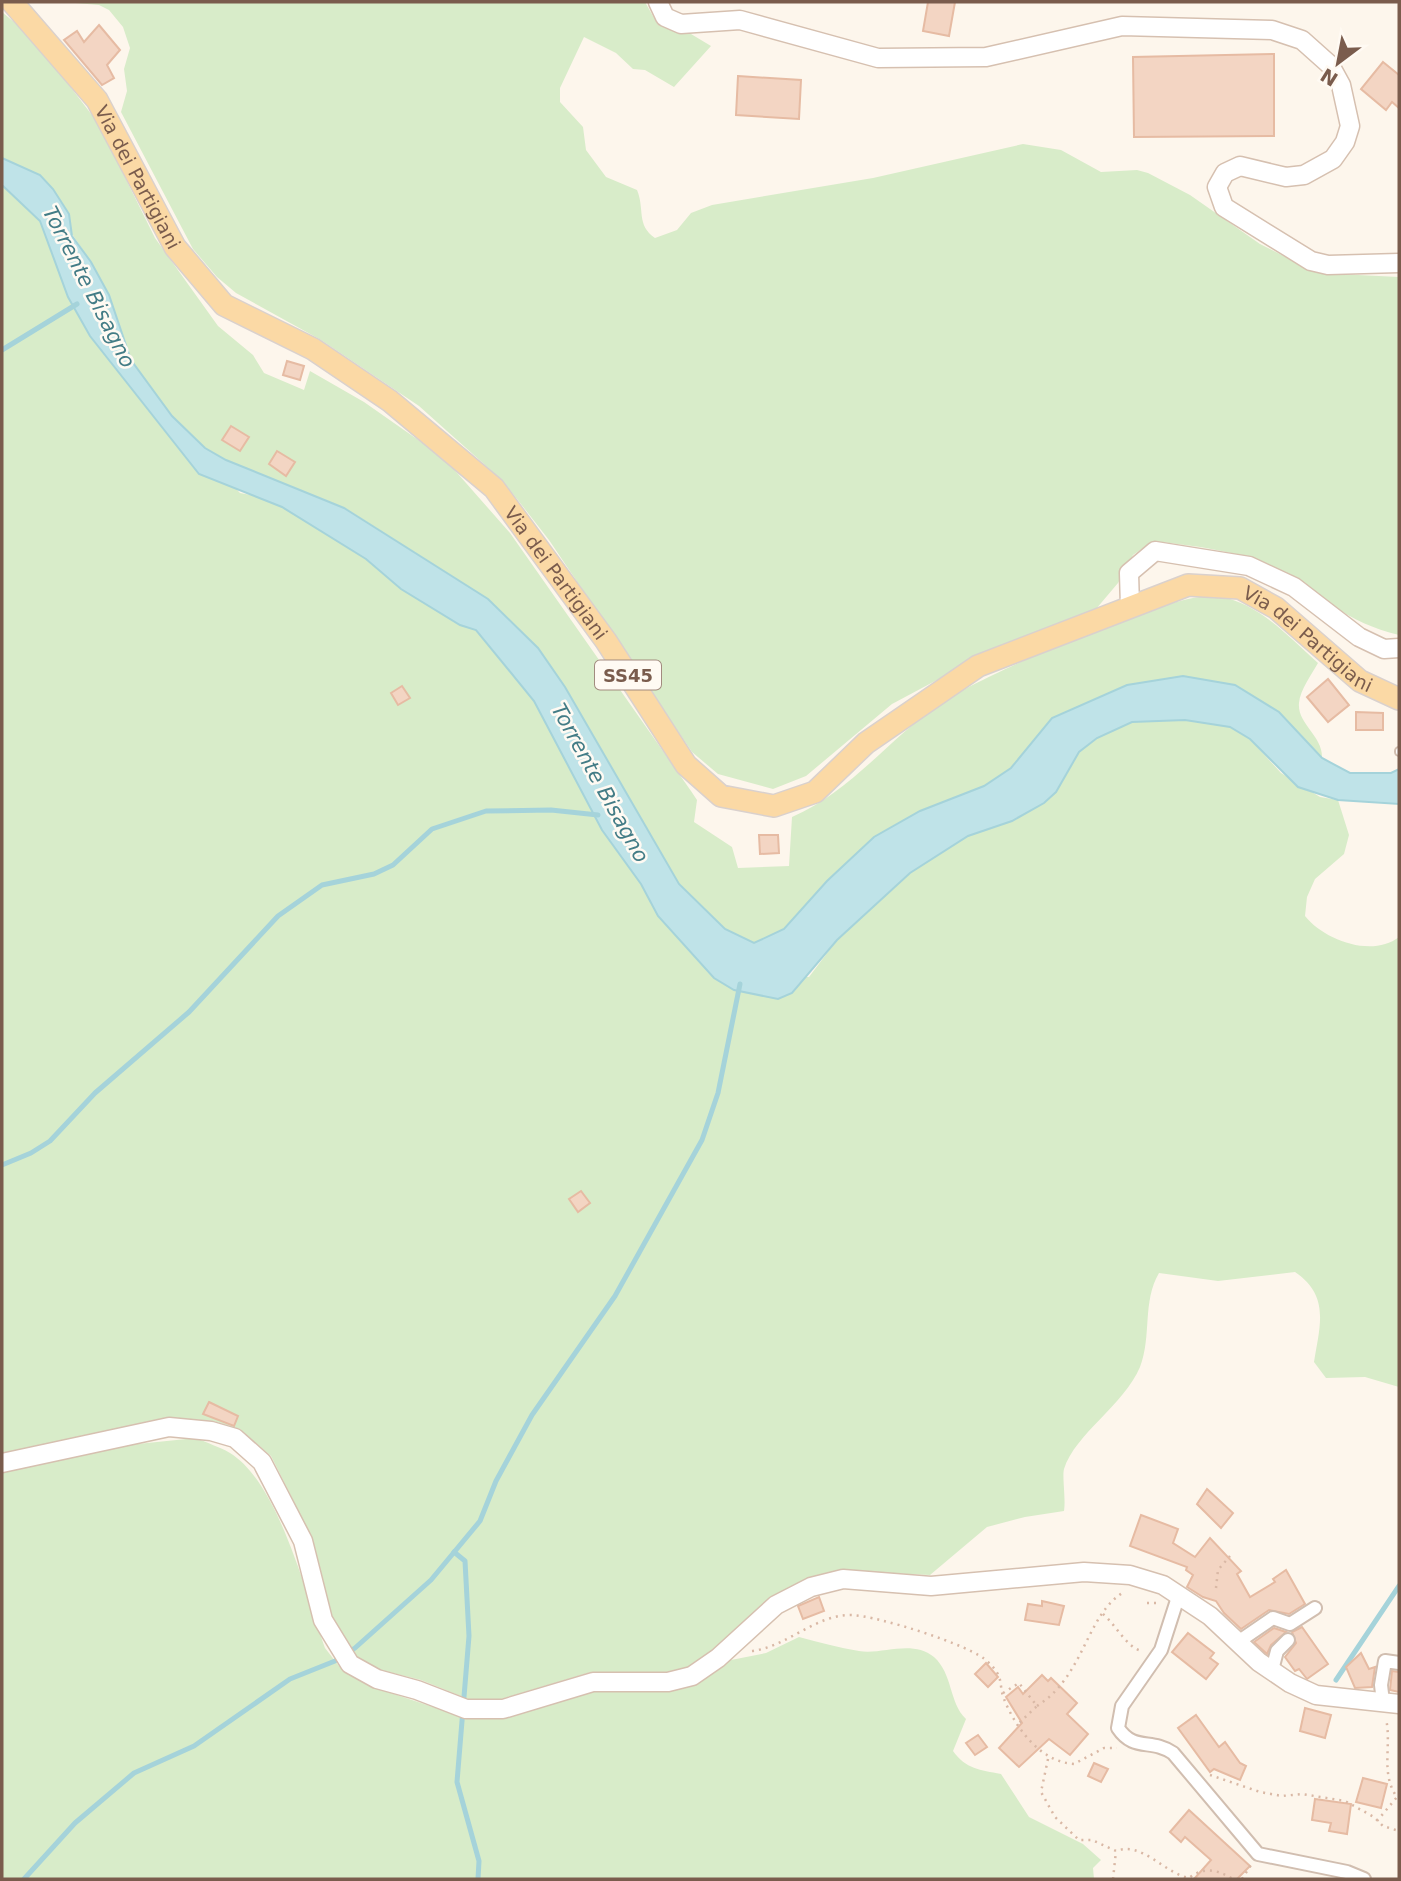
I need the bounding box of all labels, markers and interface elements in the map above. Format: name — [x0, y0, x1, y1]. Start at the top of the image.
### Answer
north arrow — [1303, 28, 1373, 98]
text: N — [1316, 64, 1342, 91]
street label: Via dei Partigiani — [91, 101, 185, 253]
water label: Torrente Bisagno — [38, 202, 140, 372]
street label: Via dei Partigiani — [500, 502, 612, 644]
street label: Via dei Partigiani — [1239, 581, 1376, 696]
road number: SS45 — [595, 660, 661, 690]
water label: Torrente Bisagno — [546, 699, 654, 867]

